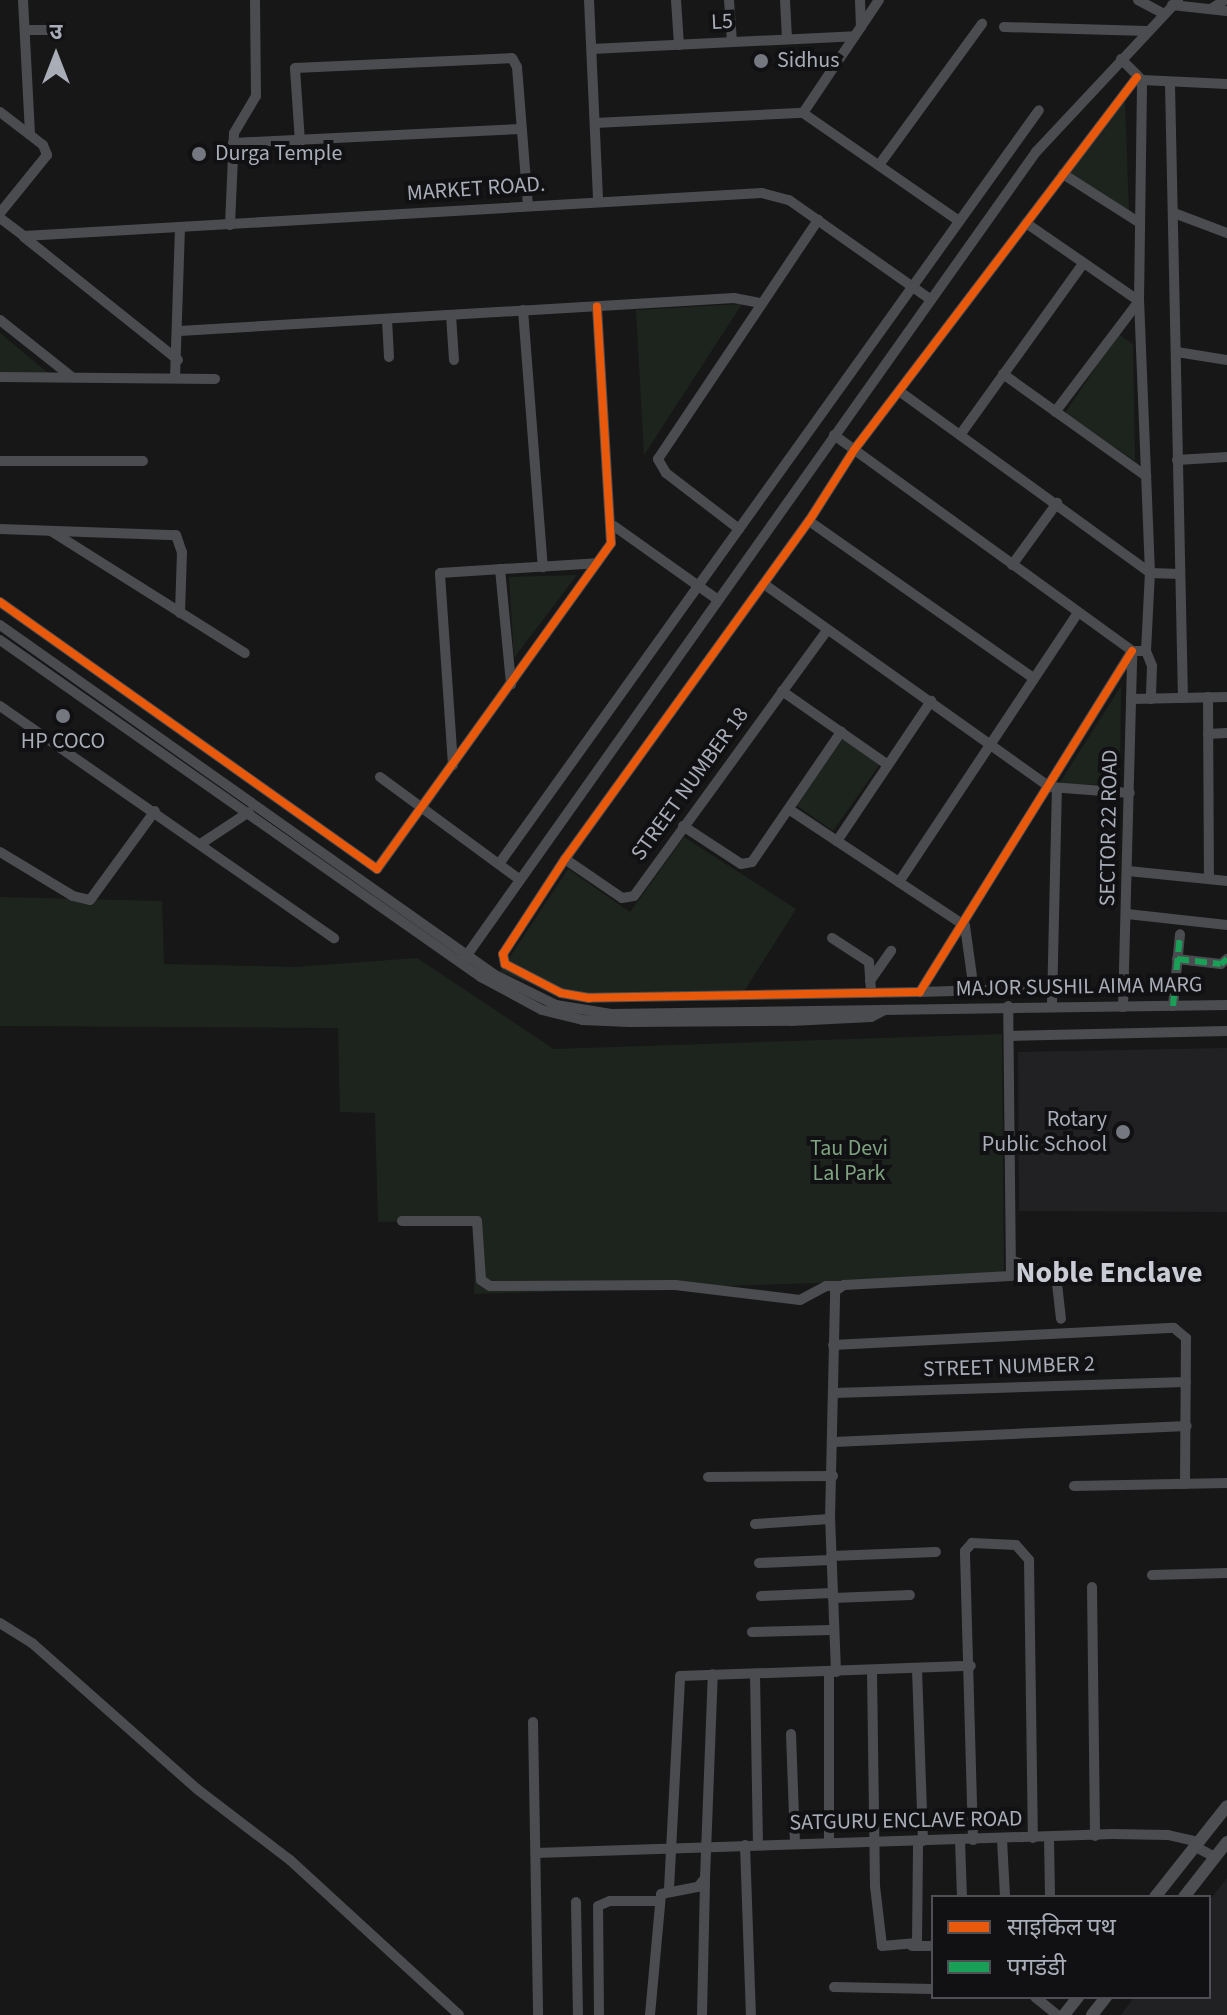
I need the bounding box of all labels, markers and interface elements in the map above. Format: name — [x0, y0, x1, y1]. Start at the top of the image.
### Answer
street label: L5 — [711, 8, 733, 36]
north arrow — [16, 16, 96, 96]
text: उ — [50, 16, 62, 48]
place label: Sidhus — [777, 48, 840, 74]
marker: Sidhus — [752, 52, 770, 70]
place label: Durga Temple — [215, 141, 342, 167]
marker: Durga Temple — [190, 145, 208, 163]
street label: MARKET ROAD. — [406, 171, 546, 207]
street label: STREET NUMBER 18 — [626, 702, 754, 866]
marker: HP COCO — [54, 707, 72, 725]
place label: HP COCO — [21, 729, 105, 755]
street label: SECTOR 22 ROAD — [1094, 749, 1124, 907]
street label: MAJOR SUSHIL AIMA MARG — [955, 972, 1203, 1002]
place label: Rotary Public School — [982, 1106, 1107, 1158]
marker: Rotary Public School — [1114, 1123, 1132, 1141]
park label: Tau Devi Lal Park — [810, 1135, 888, 1186]
district label: Noble Enclave — [1016, 1255, 1202, 1291]
street label: STREET NUMBER 2 — [923, 1351, 1095, 1383]
street label: SATGURU ENCLAVE ROAD — [789, 1806, 1023, 1836]
legend — [931, 1895, 1211, 1999]
text: साइकिल पथ — [1007, 1910, 1116, 1945]
text: पगडंडी — [1007, 1950, 1066, 1985]

